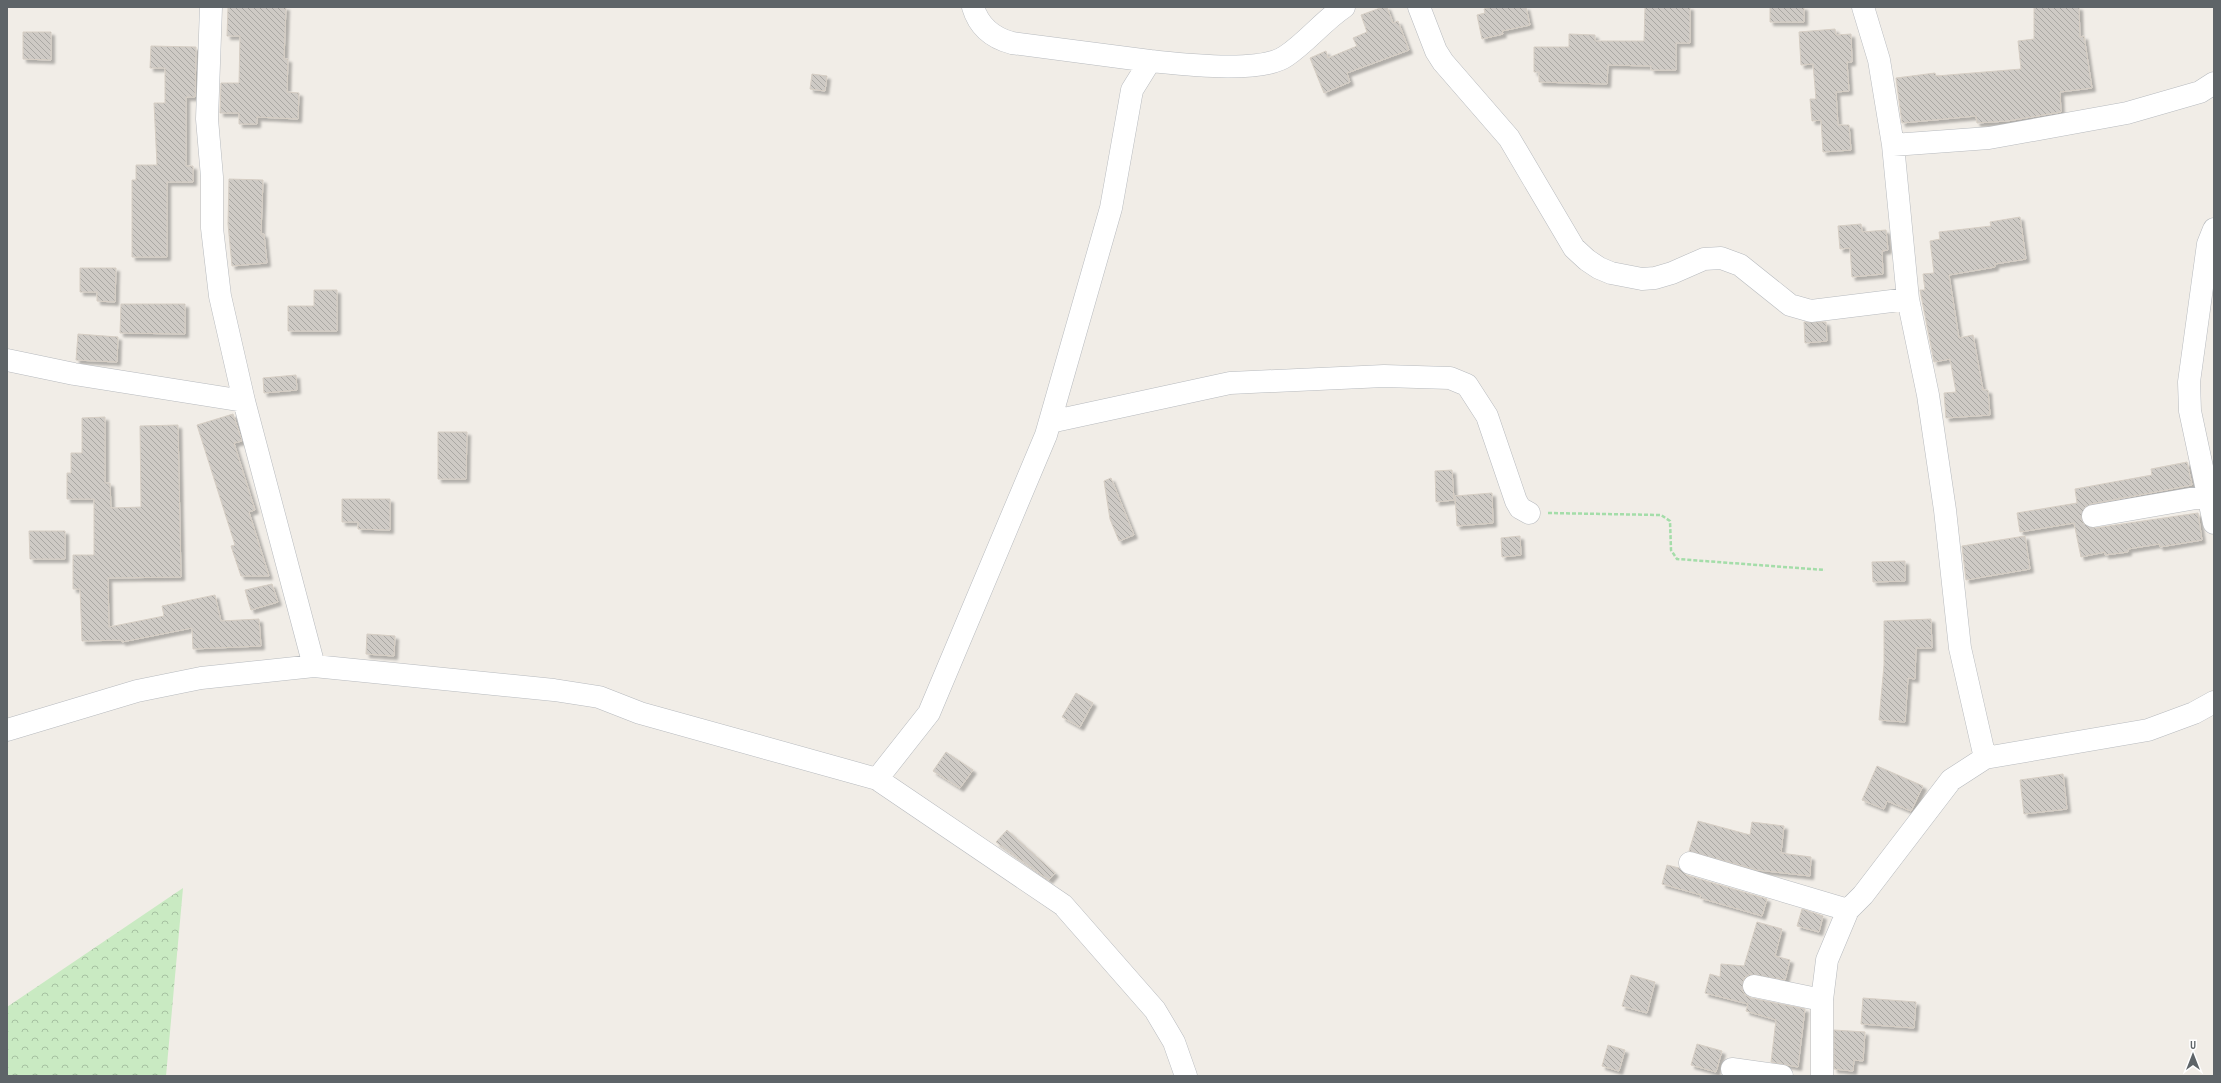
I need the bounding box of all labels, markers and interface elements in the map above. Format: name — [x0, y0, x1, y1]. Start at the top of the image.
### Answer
north arrow — [2173, 1035, 2213, 1075]
text: U — [2190, 1038, 2196, 1052]

